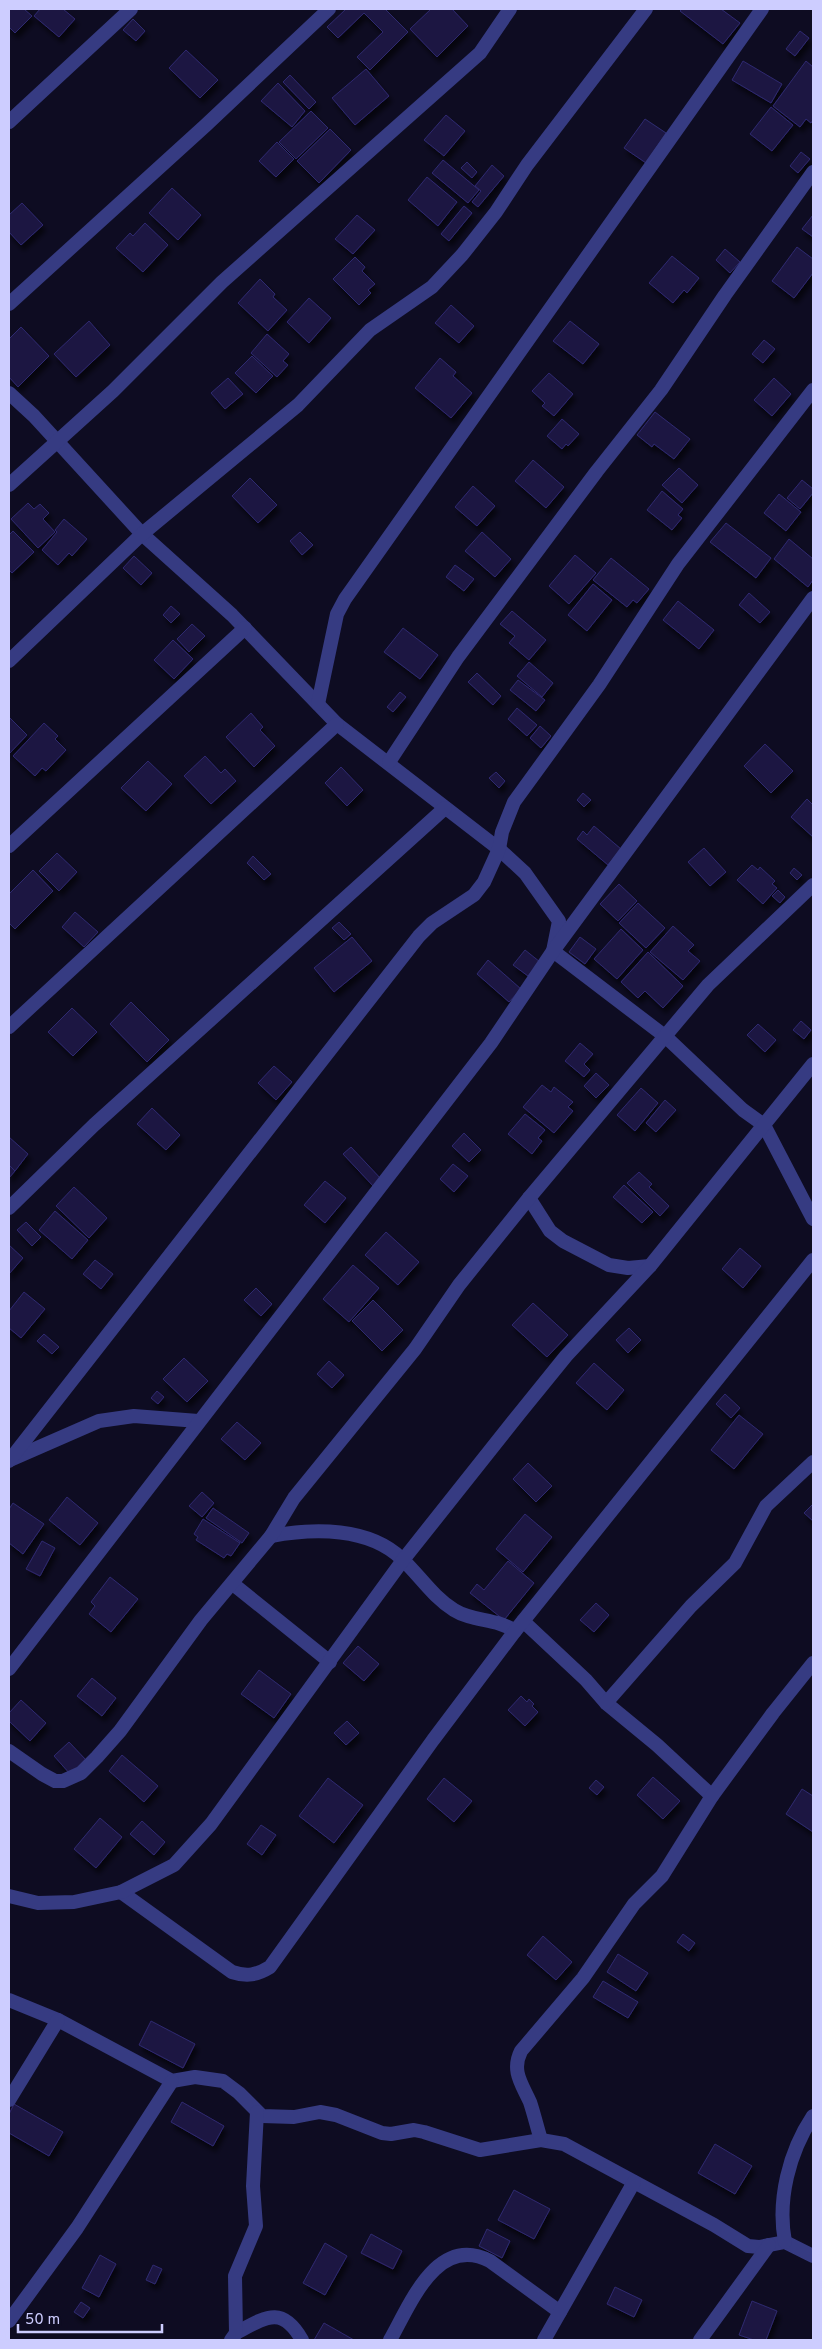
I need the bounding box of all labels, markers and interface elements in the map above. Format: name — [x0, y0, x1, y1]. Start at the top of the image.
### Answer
scale bar — [18, 2302, 161, 2334]
text: 50 m — [25, 2311, 60, 2330]

